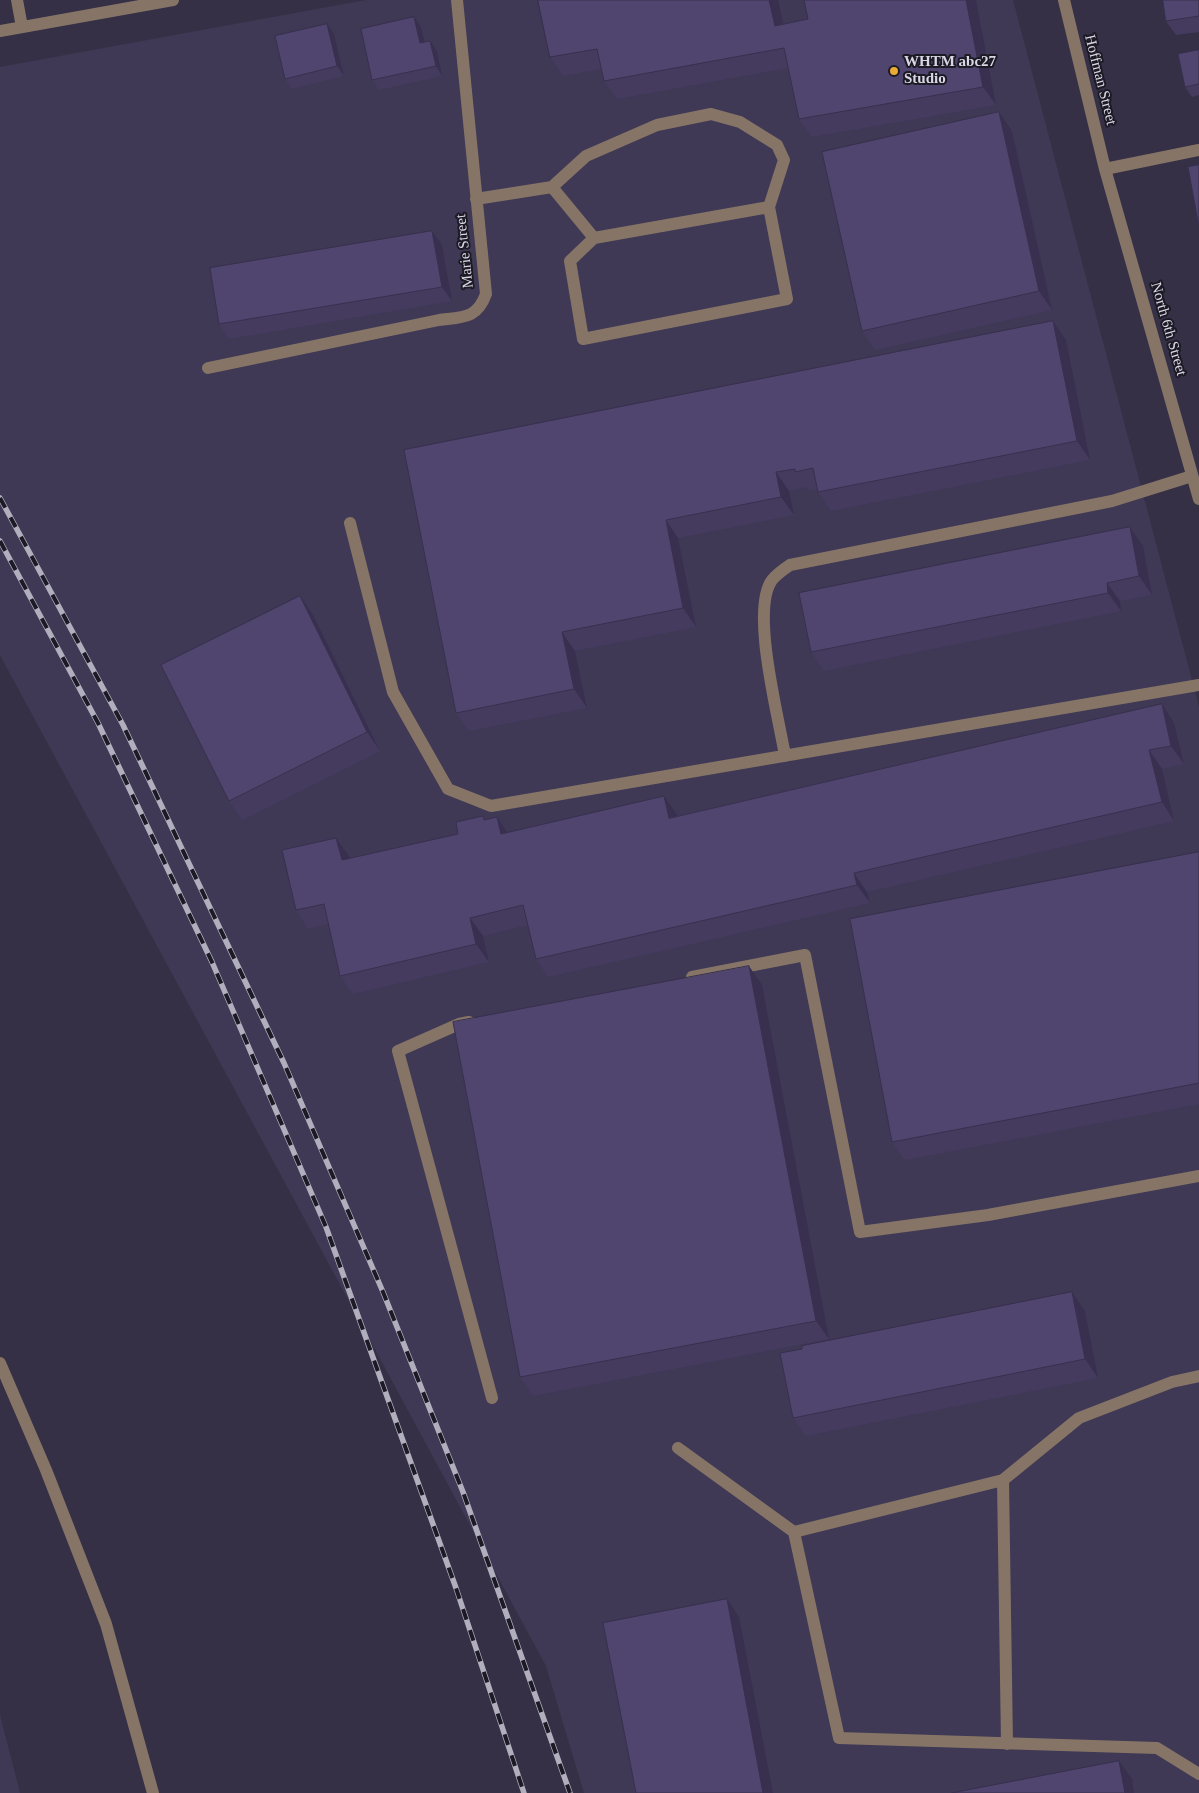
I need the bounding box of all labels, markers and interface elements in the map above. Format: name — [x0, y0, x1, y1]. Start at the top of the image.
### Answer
street label: Hoffman Street — [1080, 33, 1120, 127]
place label: WHTM abc27 Studio — [904, 53, 996, 88]
marker: WHTM abc27 Studio — [888, 65, 900, 77]
street label: Marie Street — [452, 213, 478, 289]
street label: North 6th Street — [1146, 280, 1190, 378]

